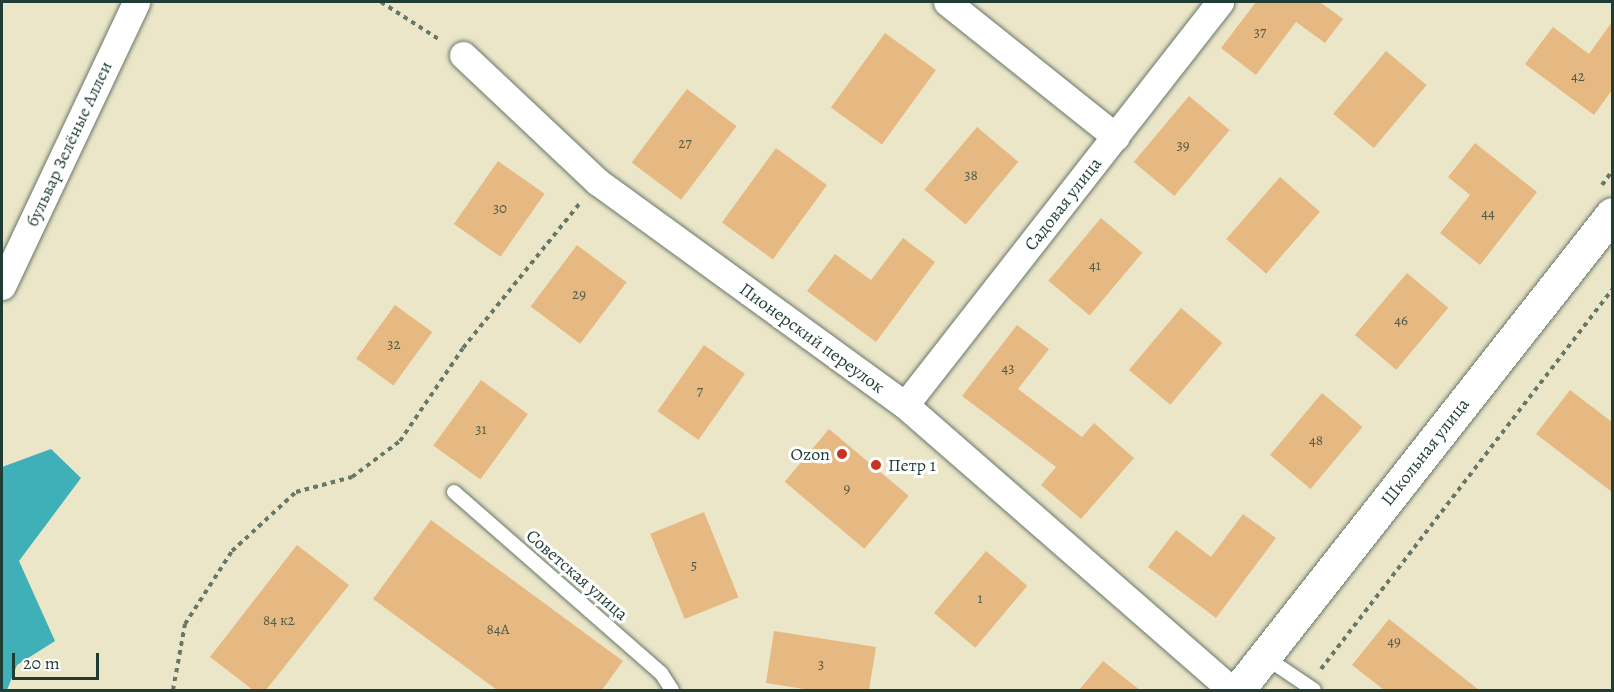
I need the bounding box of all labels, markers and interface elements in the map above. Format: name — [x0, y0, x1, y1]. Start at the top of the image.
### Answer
house number: 37 — [1254, 24, 1266, 42]
street label: бульвар Зелёные Аллеи — [21, 58, 117, 230]
house number: 42 — [1571, 68, 1585, 86]
house number: 27 — [678, 135, 692, 153]
house number: 39 — [1176, 137, 1190, 155]
street label: Садовая улица — [1020, 153, 1106, 255]
house number: 38 — [964, 167, 978, 185]
house number: 30 — [493, 200, 507, 218]
house number: 44 — [1481, 205, 1495, 223]
house number: 41 — [1089, 257, 1101, 275]
street label: Пионерский переулок — [735, 278, 889, 398]
house number: 29 — [572, 286, 586, 304]
house number: 46 — [1394, 312, 1408, 330]
house number: 32 — [387, 336, 401, 354]
house number: 43 — [1001, 360, 1015, 378]
house number: 7 — [697, 383, 703, 401]
street label: Школьная улица — [1376, 394, 1474, 510]
house number: 31 — [475, 421, 487, 439]
house number: 48 — [1309, 432, 1323, 450]
place label: Ozon — [790, 443, 830, 465]
marker: Ozon — [835, 447, 849, 461]
place label: Петр 1 — [888, 454, 936, 476]
marker: Петр 1 — [869, 458, 883, 472]
house number: 9 — [844, 480, 850, 498]
street label: Советская улица — [522, 525, 632, 625]
house number: 5 — [691, 557, 697, 575]
house number: 1 — [977, 590, 983, 608]
house number: 84 к2 — [263, 612, 295, 630]
house number: 84А — [487, 621, 509, 639]
house number: 49 — [1387, 633, 1401, 651]
scale bar — [15, 641, 102, 679]
text: 20 m — [23, 651, 60, 675]
house number: 3 — [818, 656, 824, 674]

